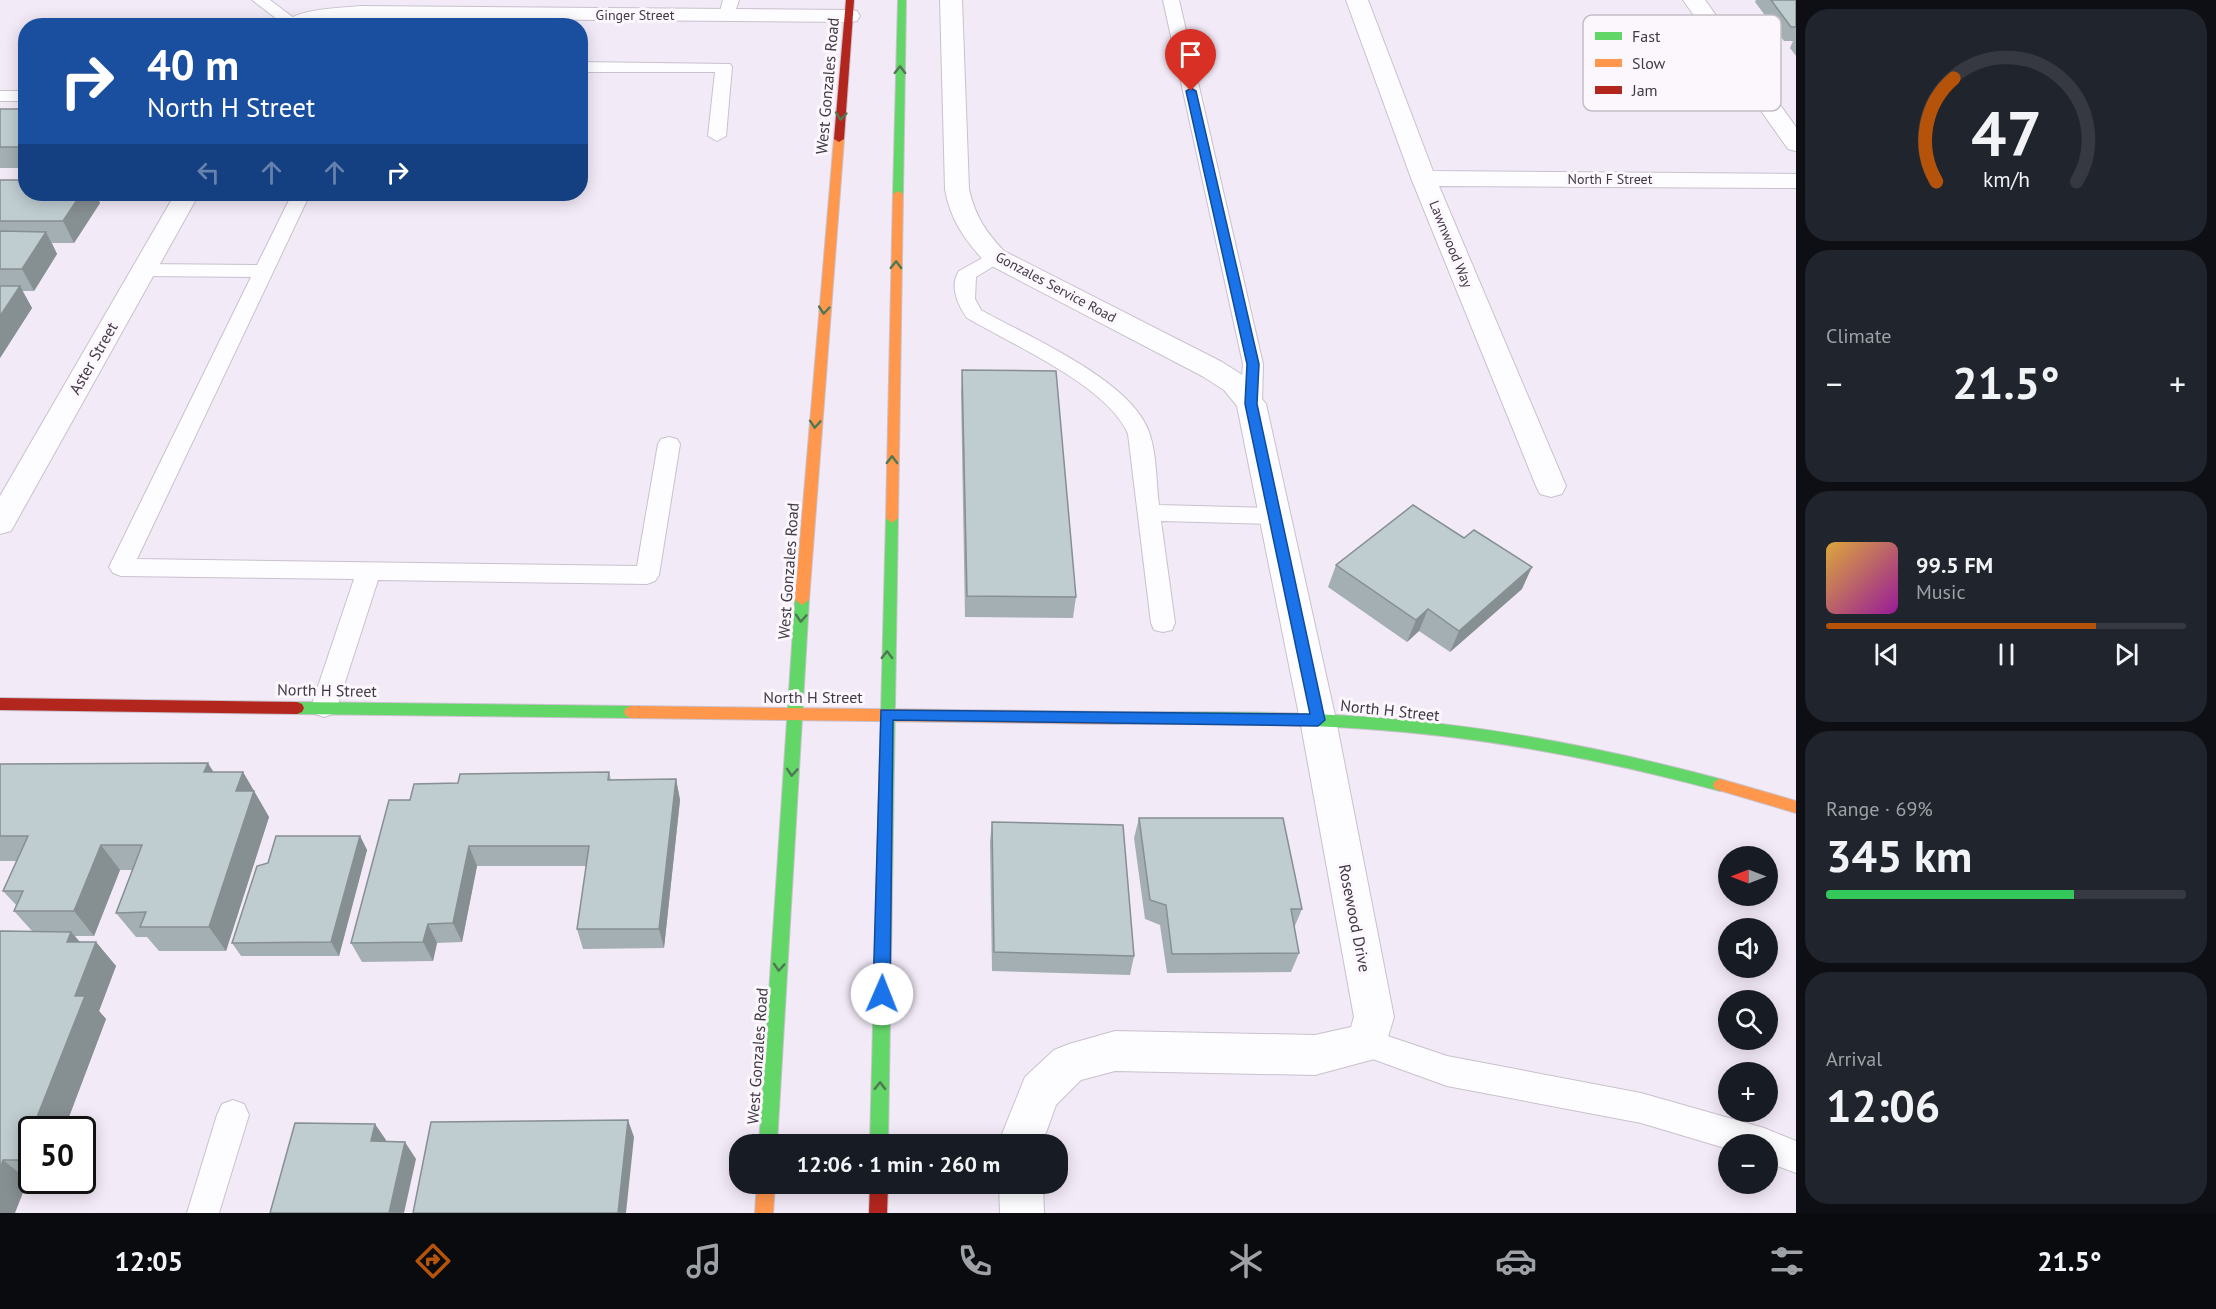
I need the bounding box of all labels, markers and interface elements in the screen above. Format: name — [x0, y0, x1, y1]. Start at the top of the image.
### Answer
street label: Ginger Street — [596, 6, 675, 24]
legend — [1583, 15, 1781, 111]
street label: West Gonzales Road — [811, 17, 843, 155]
text: Fast — [1632, 26, 1661, 46]
pin — [1165, 29, 1216, 91]
text: 40 m — [147, 37, 239, 92]
icon: arrive — [1174, 38, 1207, 71]
icon: right — [48, 42, 126, 120]
text: Slow — [1632, 53, 1666, 73]
one-way arrow — [894, 66, 906, 75]
text: Jam — [1631, 80, 1658, 100]
text: North H Street — [147, 90, 315, 124]
text: 47 — [1971, 92, 2041, 173]
one-way arrow — [835, 111, 848, 121]
icon: left — [192, 156, 225, 189]
icon: ahead — [255, 156, 288, 189]
icon: ahead — [318, 156, 351, 189]
icon: right — [381, 156, 414, 189]
text: km/h — [1982, 165, 2029, 193]
street label: North F Street — [1568, 170, 1653, 188]
street label: Lawnwood Way — [1425, 198, 1477, 291]
street label: Gonzales Service Road — [993, 248, 1119, 326]
one-way arrow — [890, 261, 902, 270]
one-way arrow — [818, 306, 831, 315]
street label: Aster Street — [64, 318, 122, 398]
text: Climate — [1826, 323, 1892, 349]
text: 21.5° — [1952, 353, 2060, 411]
text: − — [1826, 362, 1843, 405]
text: + — [2169, 362, 2186, 405]
one-way arrow — [809, 419, 822, 428]
one-way arrow — [885, 456, 898, 465]
street label: West Gonzales Road — [773, 502, 803, 640]
text: 99.5 FM — [1916, 551, 1993, 579]
text: Music — [1916, 579, 1965, 605]
one-way arrow — [795, 613, 808, 623]
icon: previous — [1870, 638, 1903, 671]
icon: pause — [1990, 638, 2023, 671]
icon: next — [2110, 638, 2143, 671]
one-way arrow — [881, 651, 894, 660]
street label: North H Street — [277, 679, 378, 701]
street label: North H Street — [763, 687, 863, 707]
street label: North H Street — [1339, 695, 1441, 725]
one-way arrow — [786, 768, 799, 777]
text: Range · 69% — [1826, 796, 1933, 822]
text: 345 km — [1826, 826, 1972, 884]
north arrow — [1718, 846, 1778, 906]
map controls — [1718, 846, 1778, 1194]
street label: Rosewood Drive — [1335, 862, 1375, 974]
button: sound — [1718, 918, 1778, 978]
one-way arrow — [773, 962, 786, 971]
position arrow — [850, 962, 914, 1026]
street label: West Gonzales Road — [742, 987, 772, 1125]
button: search — [1718, 990, 1778, 1050]
text: Arrival — [1826, 1046, 1882, 1072]
button: + — [1718, 1062, 1778, 1122]
text: 12:06 — [1826, 1076, 1940, 1134]
one-way arrow — [874, 1082, 887, 1091]
speed limit sign: 50 — [18, 1116, 96, 1194]
button: − — [1718, 1134, 1778, 1194]
text: 12:06 · 1 min · 260 m — [797, 1150, 1000, 1178]
icon: directions — [412, 1240, 454, 1282]
icon: music — [683, 1240, 725, 1282]
icon: phone — [954, 1240, 996, 1282]
icon: climate — [1225, 1240, 1267, 1282]
icon: car — [1495, 1240, 1537, 1282]
icon: filters — [1766, 1240, 1808, 1282]
text: 12:05 — [114, 1244, 183, 1278]
text: 21.5° — [2037, 1244, 2102, 1278]

